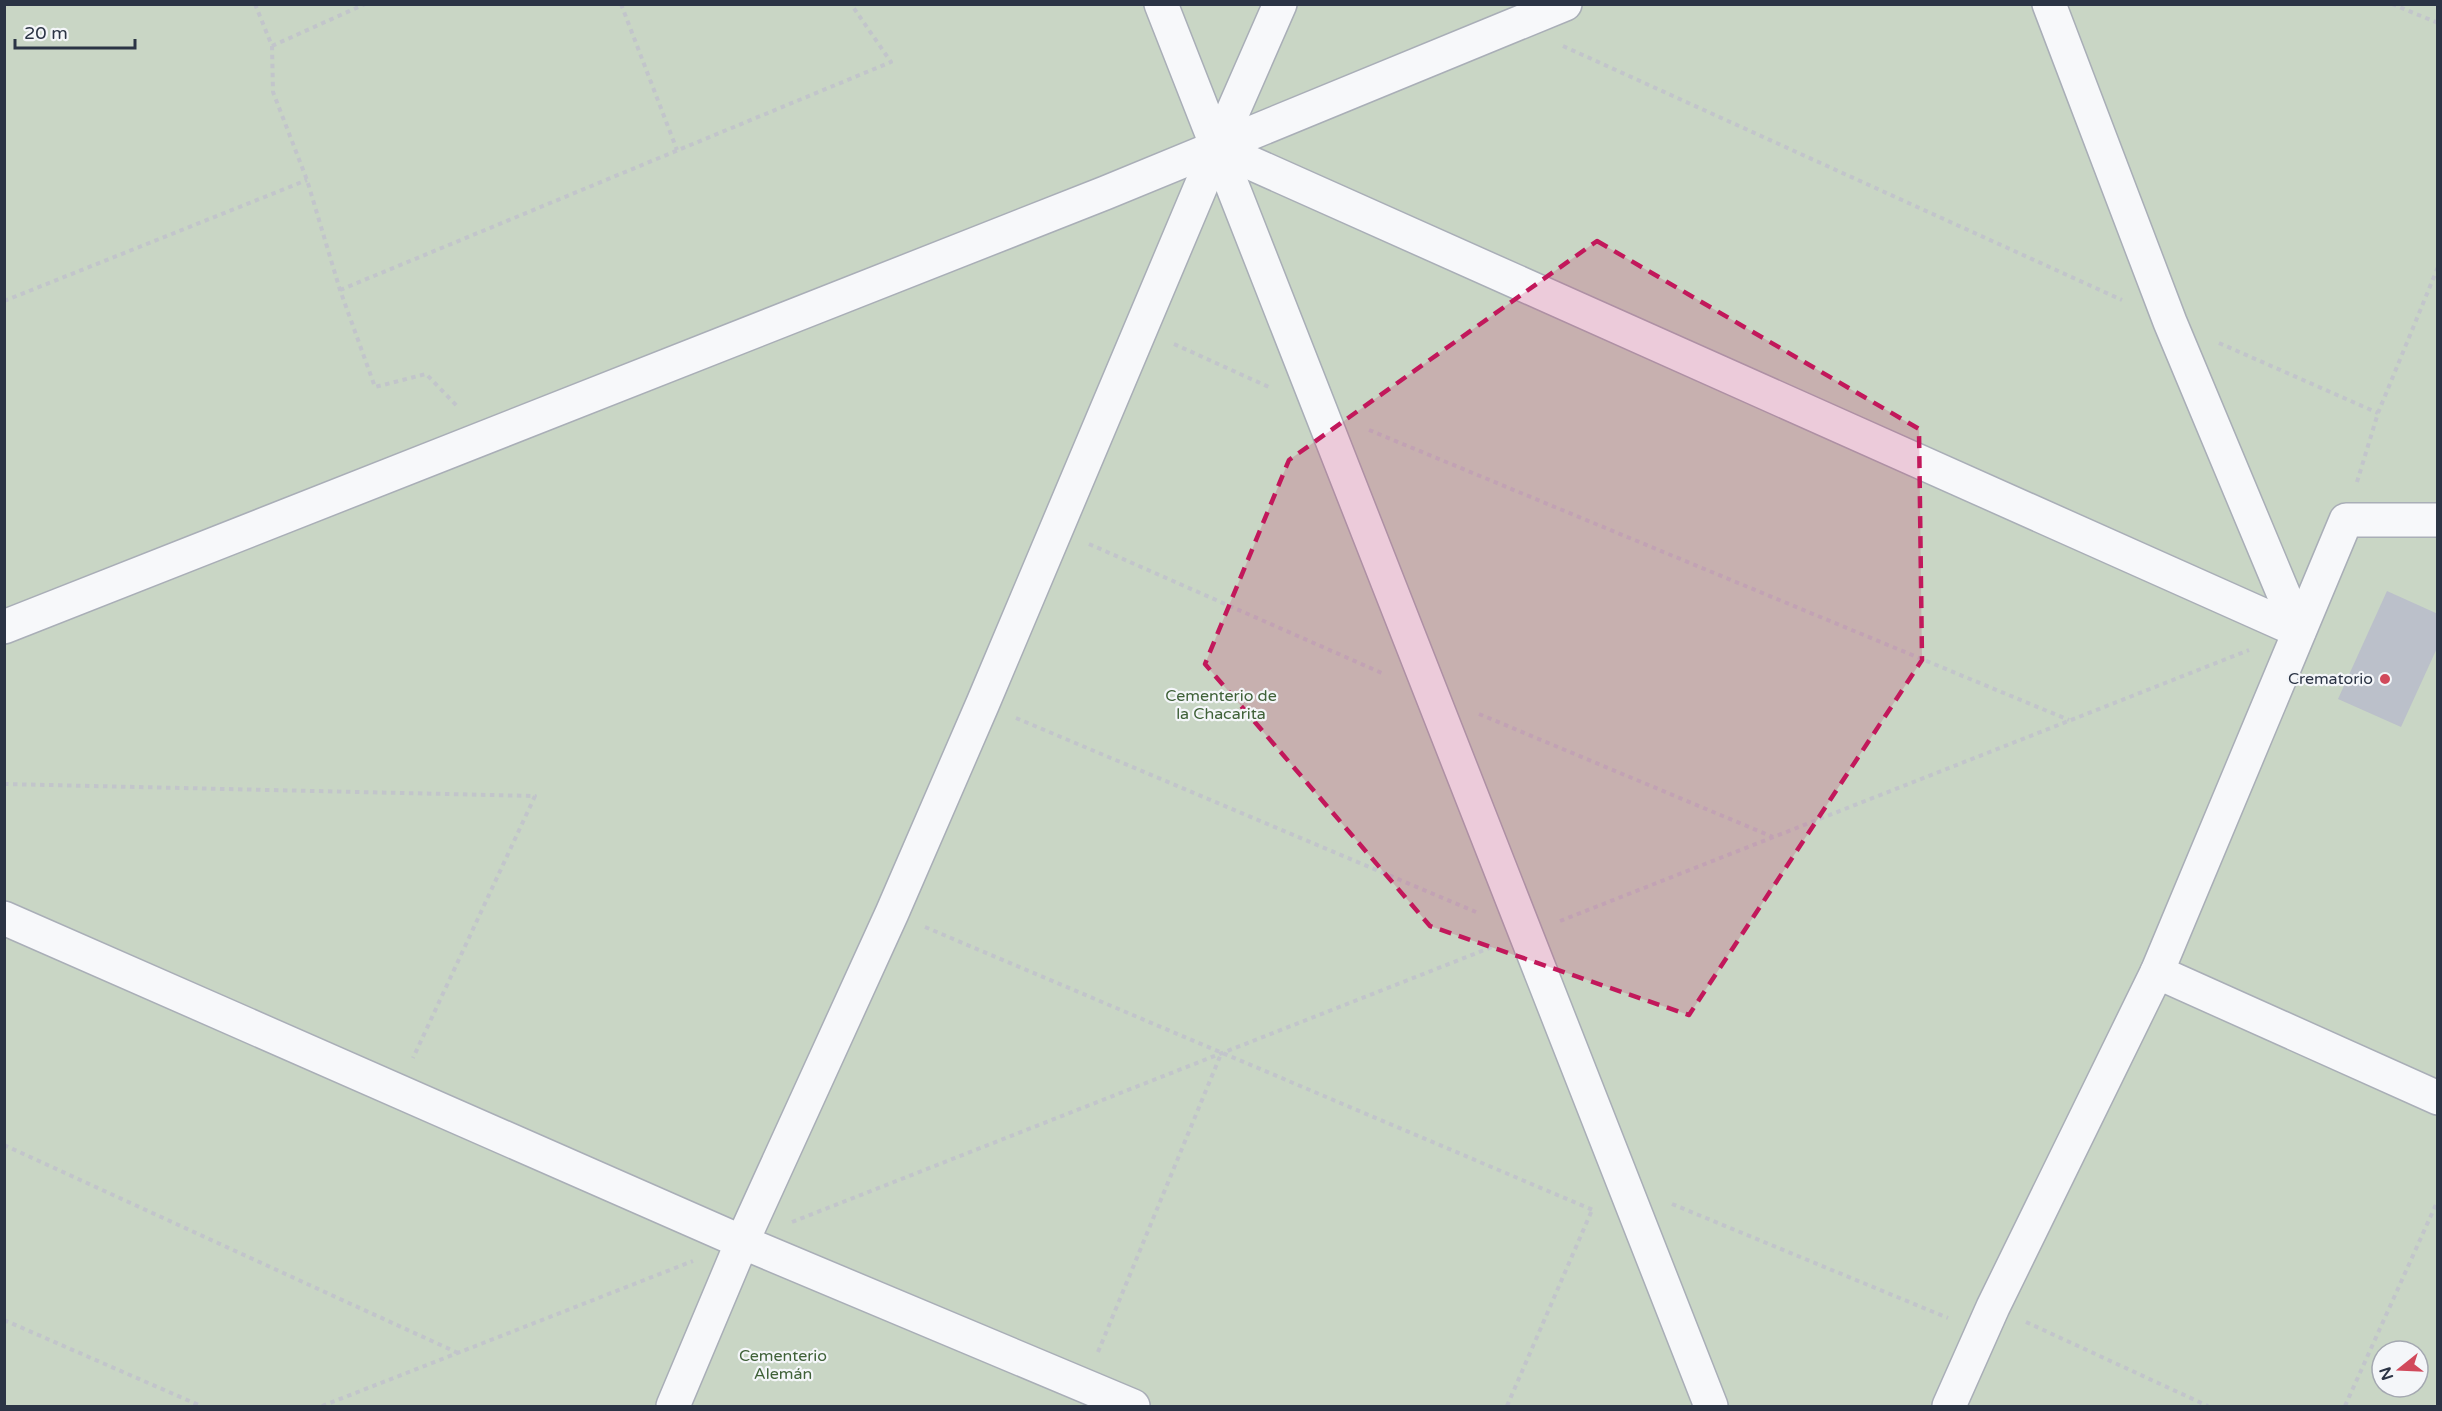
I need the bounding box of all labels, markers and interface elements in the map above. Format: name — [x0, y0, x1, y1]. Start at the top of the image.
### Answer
scale bar — [15, 12, 135, 50]
text: 20 m — [24, 22, 68, 44]
place label: Crematorio — [2288, 669, 2373, 689]
marker: Crematorio — [2378, 672, 2392, 686]
park label: Cementerio de la Chacarita — [1165, 686, 1277, 724]
north arrow — [2370, 1339, 2430, 1399]
park label: Cementerio Alemán — [739, 1346, 827, 1384]
text: N — [2375, 1364, 2398, 1383]

